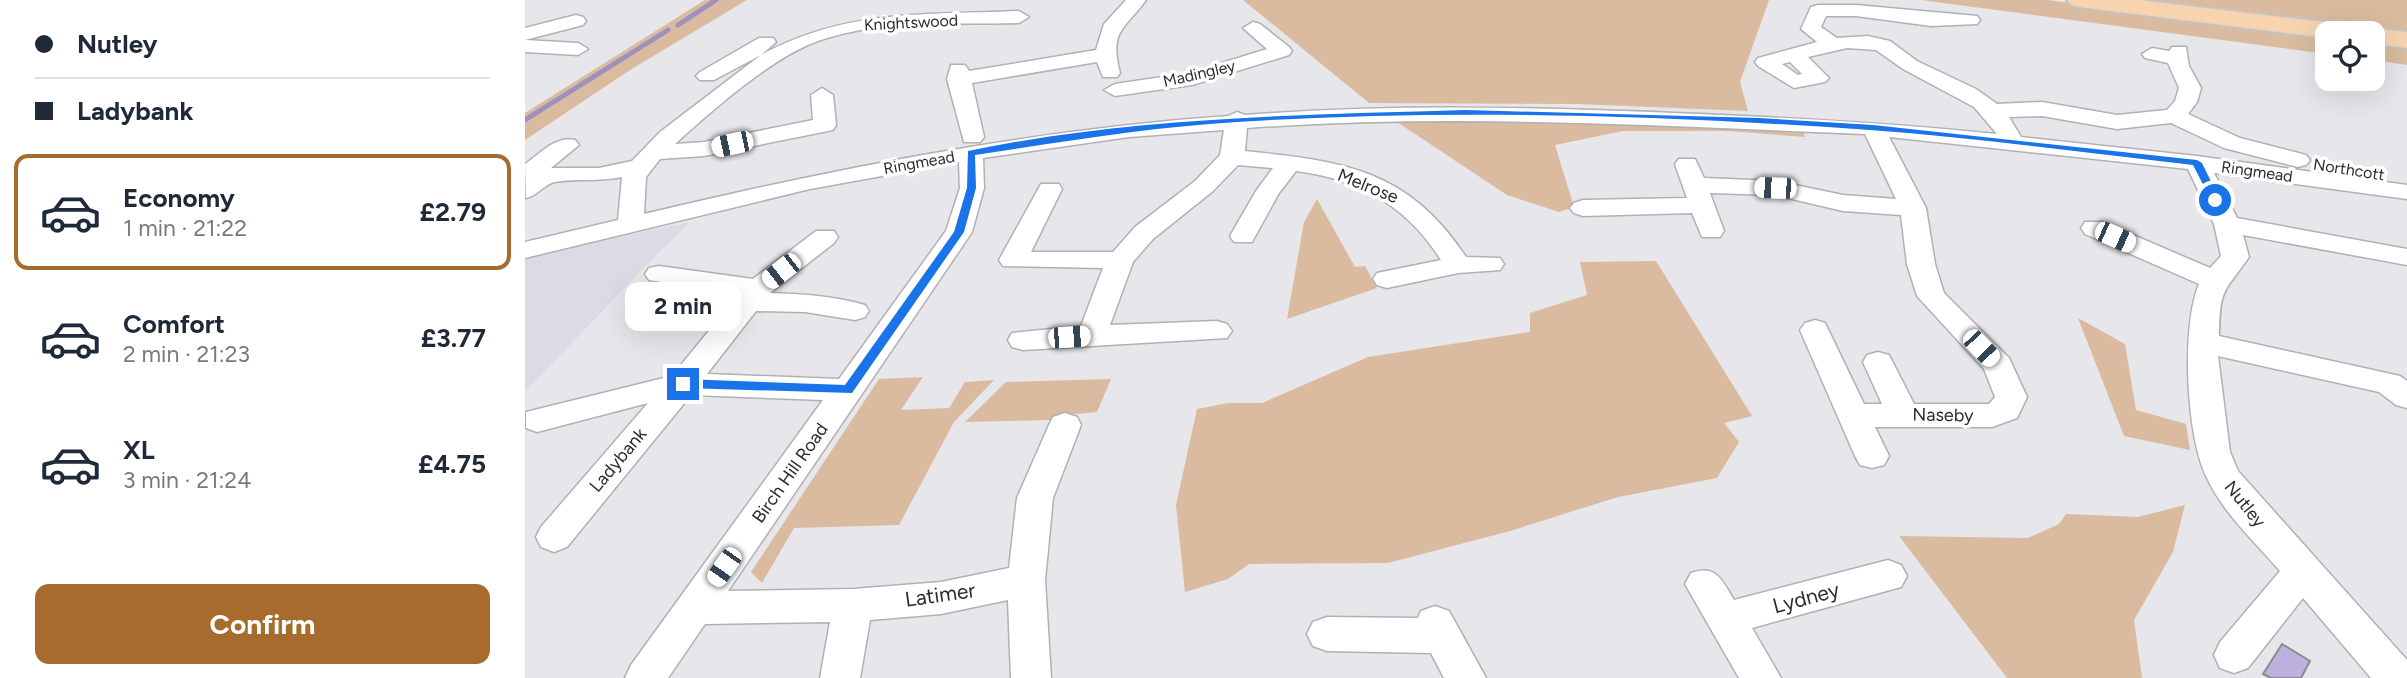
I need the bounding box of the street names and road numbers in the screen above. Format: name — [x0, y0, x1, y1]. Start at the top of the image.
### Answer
street label: Knightswood — [863, 11, 959, 34]
street label: Madingley — [1161, 56, 1238, 91]
street label: Ringmead — [882, 147, 956, 178]
street label: Northcott — [2312, 154, 2386, 185]
street label: Ringmead — [2220, 157, 2294, 186]
street label: Melrose — [1334, 164, 1402, 208]
street label: Naseby — [1912, 403, 1974, 427]
street label: Birch Hill Road — [747, 419, 833, 527]
street label: Ladybank — [585, 423, 651, 497]
street label: Nutley — [2220, 476, 2271, 532]
street label: Latimer — [903, 577, 977, 612]
street label: Lydney — [1770, 577, 1842, 618]

